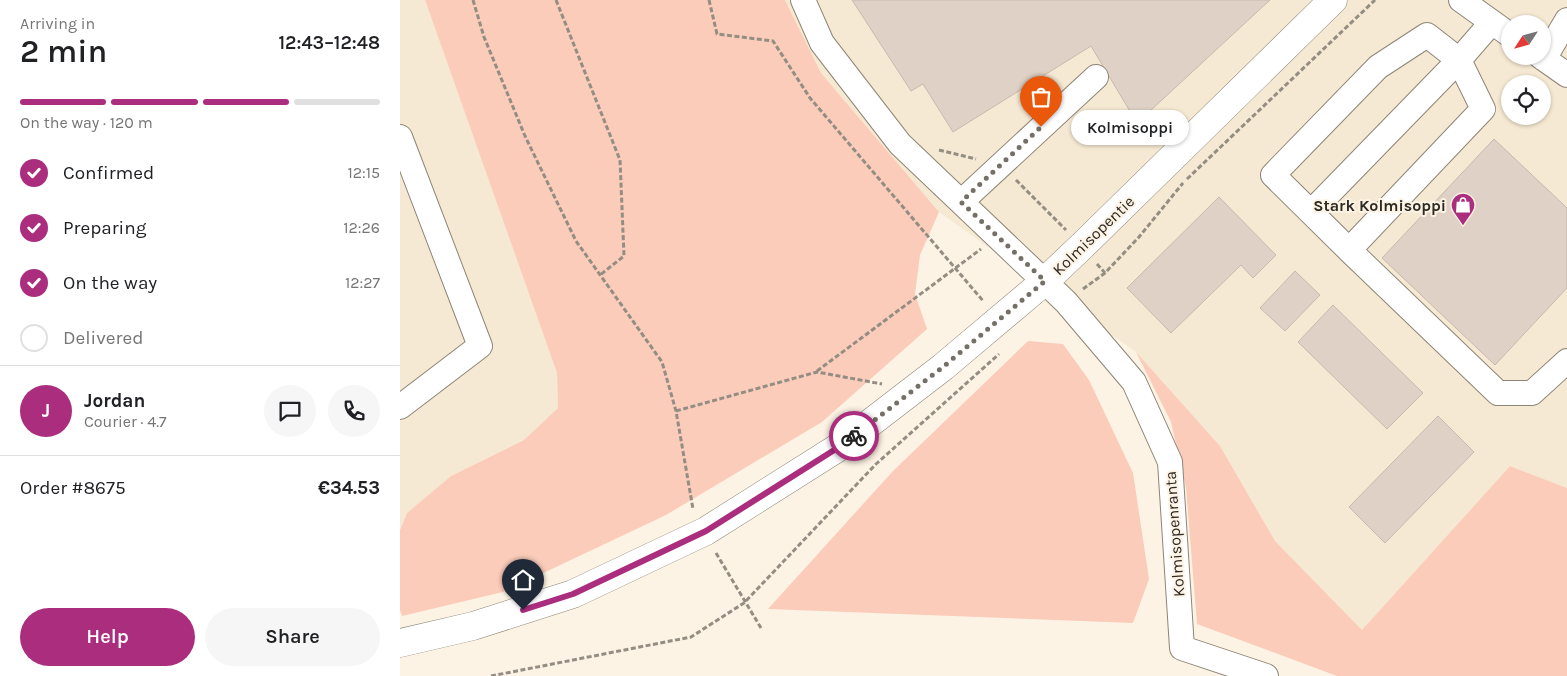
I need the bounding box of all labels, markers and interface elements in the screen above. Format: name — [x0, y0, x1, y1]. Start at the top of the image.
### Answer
text: Arriving in — [20, 14, 95, 33]
north arrow — [1501, 15, 1551, 65]
map controls — [1501, 15, 1551, 125]
text: 12:43–12:48 — [278, 32, 380, 54]
text: 2 min — [20, 33, 107, 70]
button: locate — [1501, 75, 1551, 125]
pin — [1020, 76, 1062, 127]
icon: bag — [1027, 83, 1055, 111]
callout: Kolmisoppi — [1071, 110, 1188, 144]
text: On the way · 120 m — [20, 113, 153, 132]
text: Kolmisoppi — [1087, 118, 1173, 137]
icon: check — [20, 159, 48, 187]
text: Confirmed — [63, 162, 154, 184]
text: 12:15 — [347, 163, 380, 182]
street label: Kolmisopentie — [1049, 192, 1138, 279]
shop icon: Stark Kolmisoppi — [1450, 192, 1476, 226]
place label: Stark Kolmisoppi — [1313, 196, 1446, 215]
icon: check — [20, 214, 48, 242]
text: Preparing — [63, 217, 146, 239]
text: 12:26 — [343, 218, 380, 237]
icon: check — [20, 269, 48, 297]
text: On the way — [63, 272, 157, 294]
text: 12:27 — [345, 273, 380, 292]
text: Delivered — [63, 327, 143, 349]
button: chat — [264, 385, 316, 437]
button: phone — [328, 385, 380, 437]
text: Jordan — [84, 390, 145, 412]
text: J — [42, 400, 50, 422]
courier — [829, 411, 879, 461]
text: Courier · 4.7 — [84, 412, 167, 431]
icon: bike — [840, 422, 868, 450]
street label: Kolmisopenranta — [1161, 470, 1188, 598]
text: Order #8675 — [20, 477, 126, 499]
text: €34.53 — [318, 477, 380, 499]
pin — [502, 559, 544, 610]
icon: home — [509, 566, 537, 594]
button: Help — [20, 608, 195, 666]
button: Share — [205, 608, 380, 666]

